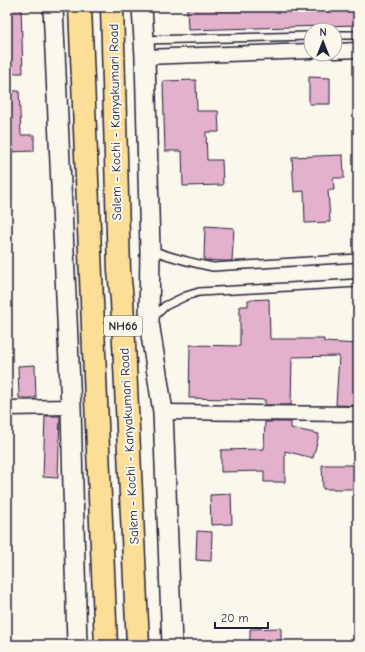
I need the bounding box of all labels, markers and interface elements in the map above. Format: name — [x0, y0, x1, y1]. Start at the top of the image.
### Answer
north arrow — [303, 22, 343, 62]
street label: Salem - Kochi - Kanyakumari Road — [106, 24, 124, 220]
text: N — [319, 26, 327, 39]
road number: NH66 — [104, 316, 142, 336]
street label: Salem - Kochi - Kanyakumari Road — [116, 347, 142, 545]
scale bar — [215, 604, 268, 630]
text: 20 m — [221, 611, 249, 625]

